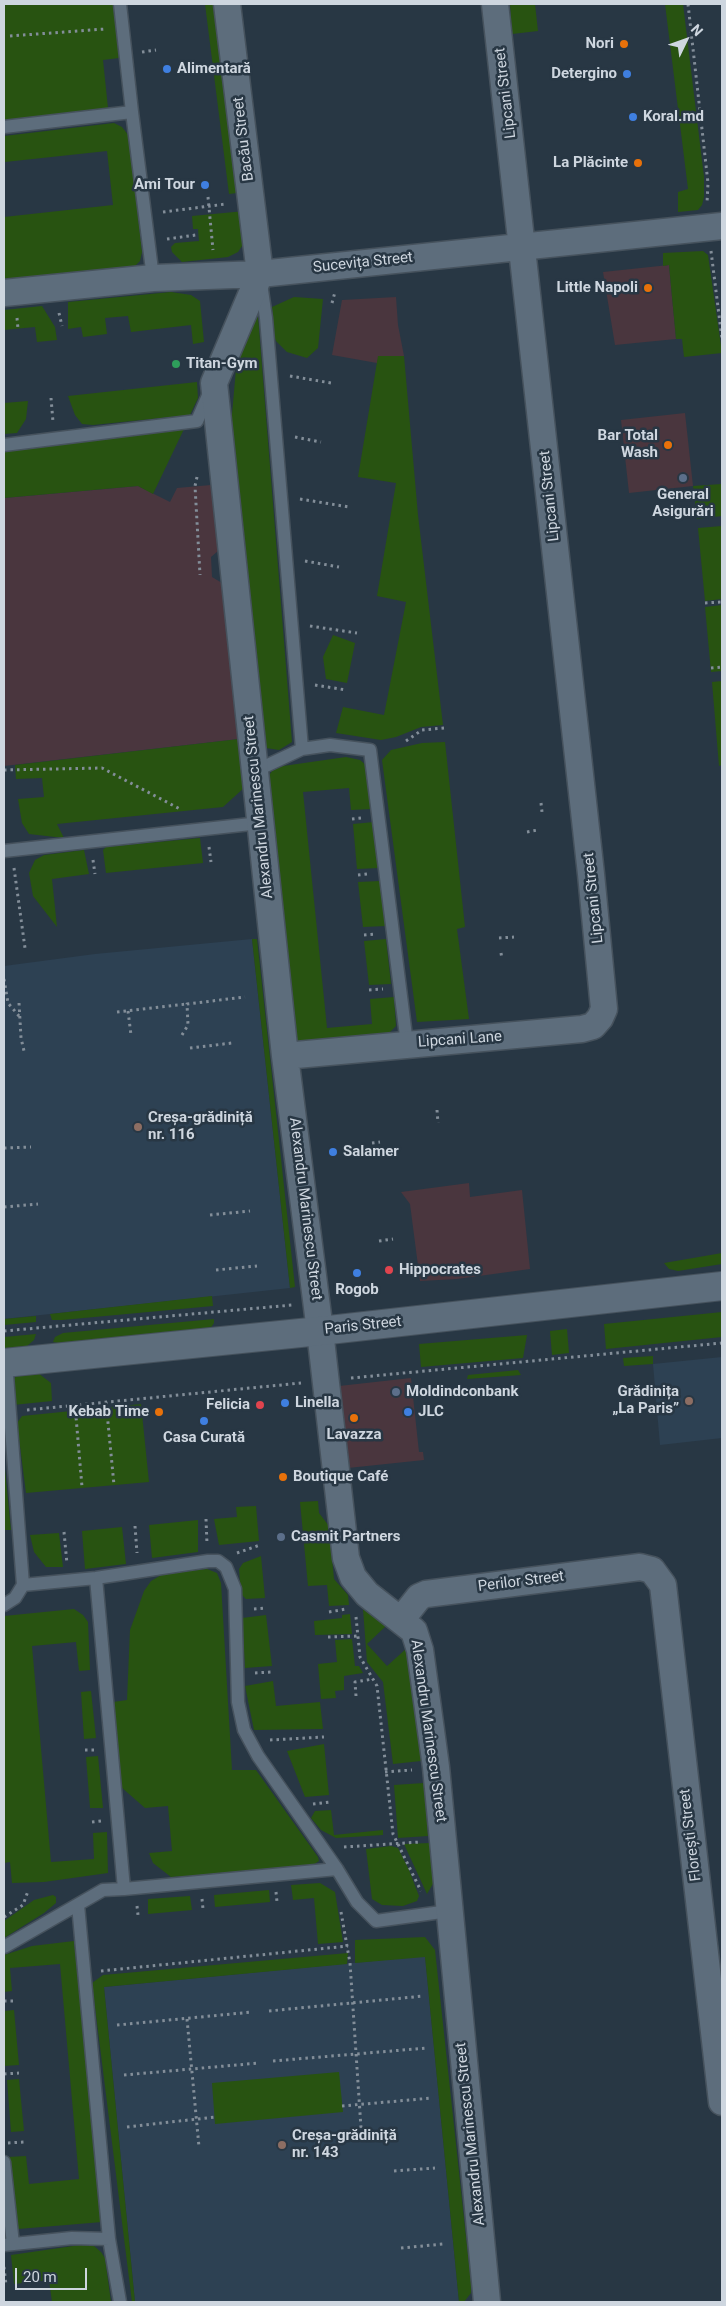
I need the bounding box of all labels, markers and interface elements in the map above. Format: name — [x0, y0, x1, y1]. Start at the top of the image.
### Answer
north arrow — [661, 15, 711, 65]
text: N — [688, 21, 706, 39]
place label: Nori — [585, 35, 614, 53]
marker: Nori — [618, 38, 630, 50]
street label: Lipcani Street — [491, 47, 521, 139]
place label: Alimentară — [177, 60, 251, 78]
marker: Alimentară — [161, 63, 173, 75]
place label: Detergino — [551, 65, 617, 83]
marker: Detergino — [621, 68, 633, 80]
street label: Bacău Street — [230, 96, 258, 182]
place label: Koral.md — [643, 108, 704, 126]
marker: Koral.md — [627, 111, 639, 123]
place label: La Plăcinte — [553, 154, 628, 172]
marker: La Plăcinte — [632, 157, 644, 169]
place label: Ami Tour — [134, 176, 195, 194]
marker: Ami Tour — [199, 179, 211, 191]
street label: Sucevița Street — [312, 249, 414, 277]
place label: Little Napoli — [557, 279, 638, 297]
marker: Little Napoli — [642, 282, 654, 294]
place label: Titan-Gym — [186, 355, 257, 373]
marker: Titan-Gym — [170, 358, 182, 370]
place label: Bar Total Wash — [598, 427, 658, 462]
marker: Bar Total Wash — [662, 439, 674, 451]
street label: Lipcani Street — [536, 450, 564, 542]
marker: General Asigurări — [677, 472, 689, 484]
place label: General Asigurări — [652, 486, 714, 521]
street label: Alexandru Marinescu Street — [240, 714, 278, 900]
street label: Lipcani Street — [580, 852, 608, 944]
street label: Lipcani Lane — [417, 1028, 503, 1052]
place label: Creșa-grădiniță nr. 116 — [148, 1109, 253, 1144]
street label: Alexandru Marinescu Street — [285, 1116, 325, 1302]
marker: Creșa-grădiniță nr. 116 — [132, 1121, 144, 1133]
place label: Salamer — [343, 1143, 399, 1161]
marker: Salamer — [327, 1146, 339, 1158]
place label: Hippocrates — [399, 1261, 481, 1279]
marker: Hippocrates — [383, 1264, 395, 1276]
marker: Rogob — [351, 1267, 363, 1279]
place label: Rogob — [335, 1281, 379, 1299]
street label: Paris Street — [324, 1313, 402, 1339]
place label: Moldindconbank — [406, 1383, 518, 1401]
place label: Grădinița „La Paris” — [612, 1383, 679, 1418]
marker: Moldindconbank — [390, 1386, 402, 1398]
place label: Linella — [295, 1394, 340, 1412]
marker: Grădinița „La Paris” — [683, 1395, 695, 1407]
place label: Felicia — [206, 1396, 250, 1414]
marker: Linella — [279, 1397, 291, 1409]
marker: Felicia — [254, 1399, 266, 1411]
place label: Kebab Time — [69, 1403, 149, 1421]
place label: JLC — [418, 1403, 444, 1421]
marker: Kebab Time — [153, 1406, 165, 1418]
marker: JLC — [402, 1406, 414, 1418]
marker: Lavazza — [348, 1412, 360, 1424]
marker: Casa Curată — [198, 1415, 210, 1427]
place label: Lavazza — [327, 1426, 381, 1444]
place label: Casa Curată — [163, 1429, 245, 1447]
place label: Boutique Café — [293, 1468, 388, 1486]
marker: Boutique Café — [277, 1471, 289, 1483]
place label: Casmit Partners — [291, 1528, 401, 1546]
marker: Casmit Partners — [275, 1531, 287, 1543]
street label: Perilor Street — [477, 1568, 565, 1596]
street label: Alexandru Marinescu Street — [406, 1639, 450, 1823]
street label: Florești Street — [676, 1788, 706, 1882]
street label: Alexandru Marinescu Street — [452, 2041, 490, 2227]
place label: Creșa-grădiniță nr. 143 — [292, 2127, 397, 2162]
marker: Creșa-grădiniță nr. 143 — [276, 2139, 288, 2151]
scale bar — [18, 2258, 90, 2290]
text: 20 m — [23, 2268, 57, 2286]

